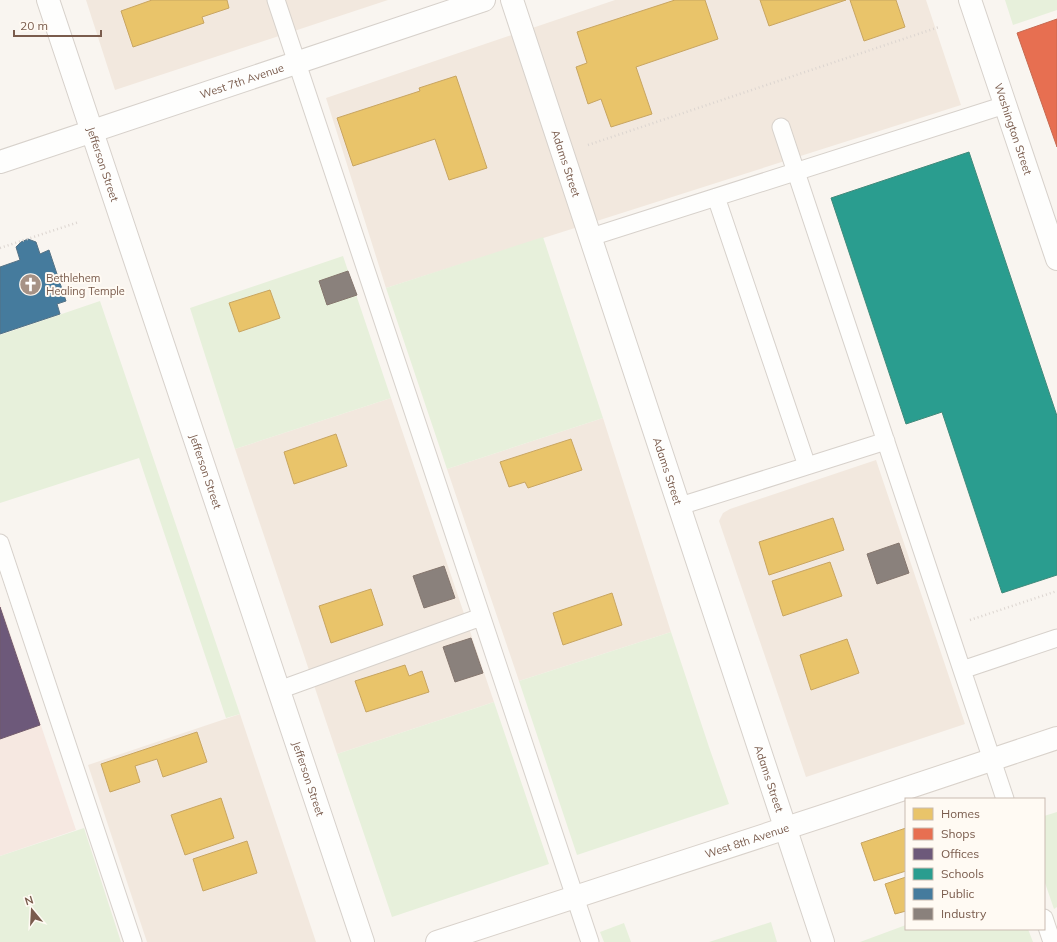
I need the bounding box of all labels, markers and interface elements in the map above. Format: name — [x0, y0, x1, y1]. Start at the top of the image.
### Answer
scale bar — [14, 12, 101, 38]
text: 20 m — [20, 18, 48, 33]
street label: West 7th Avenue — [198, 60, 286, 102]
street label: Washington Street — [991, 81, 1035, 177]
street label: Jefferson Street — [84, 125, 122, 204]
street label: Adams Street — [548, 128, 584, 199]
church icon: Bethlehem Healing Temple — [17, 271, 43, 297]
place label: Bethlehem Healing Temple — [46, 271, 125, 298]
street label: Jefferson Street — [187, 432, 225, 511]
street label: Adams Street — [650, 436, 685, 506]
street label: Jefferson Street — [289, 739, 327, 818]
street label: Adams Street — [751, 743, 787, 814]
legend — [905, 798, 1045, 930]
text: Homes — [941, 806, 980, 821]
street label: West 8th Avenue — [703, 821, 791, 861]
text: Shops — [941, 826, 976, 841]
text: Offices — [941, 846, 979, 861]
text: Schools — [941, 866, 984, 881]
text: Public — [941, 886, 975, 901]
north arrow — [12, 890, 52, 930]
text: N — [23, 893, 35, 908]
text: Industry — [941, 906, 987, 921]

